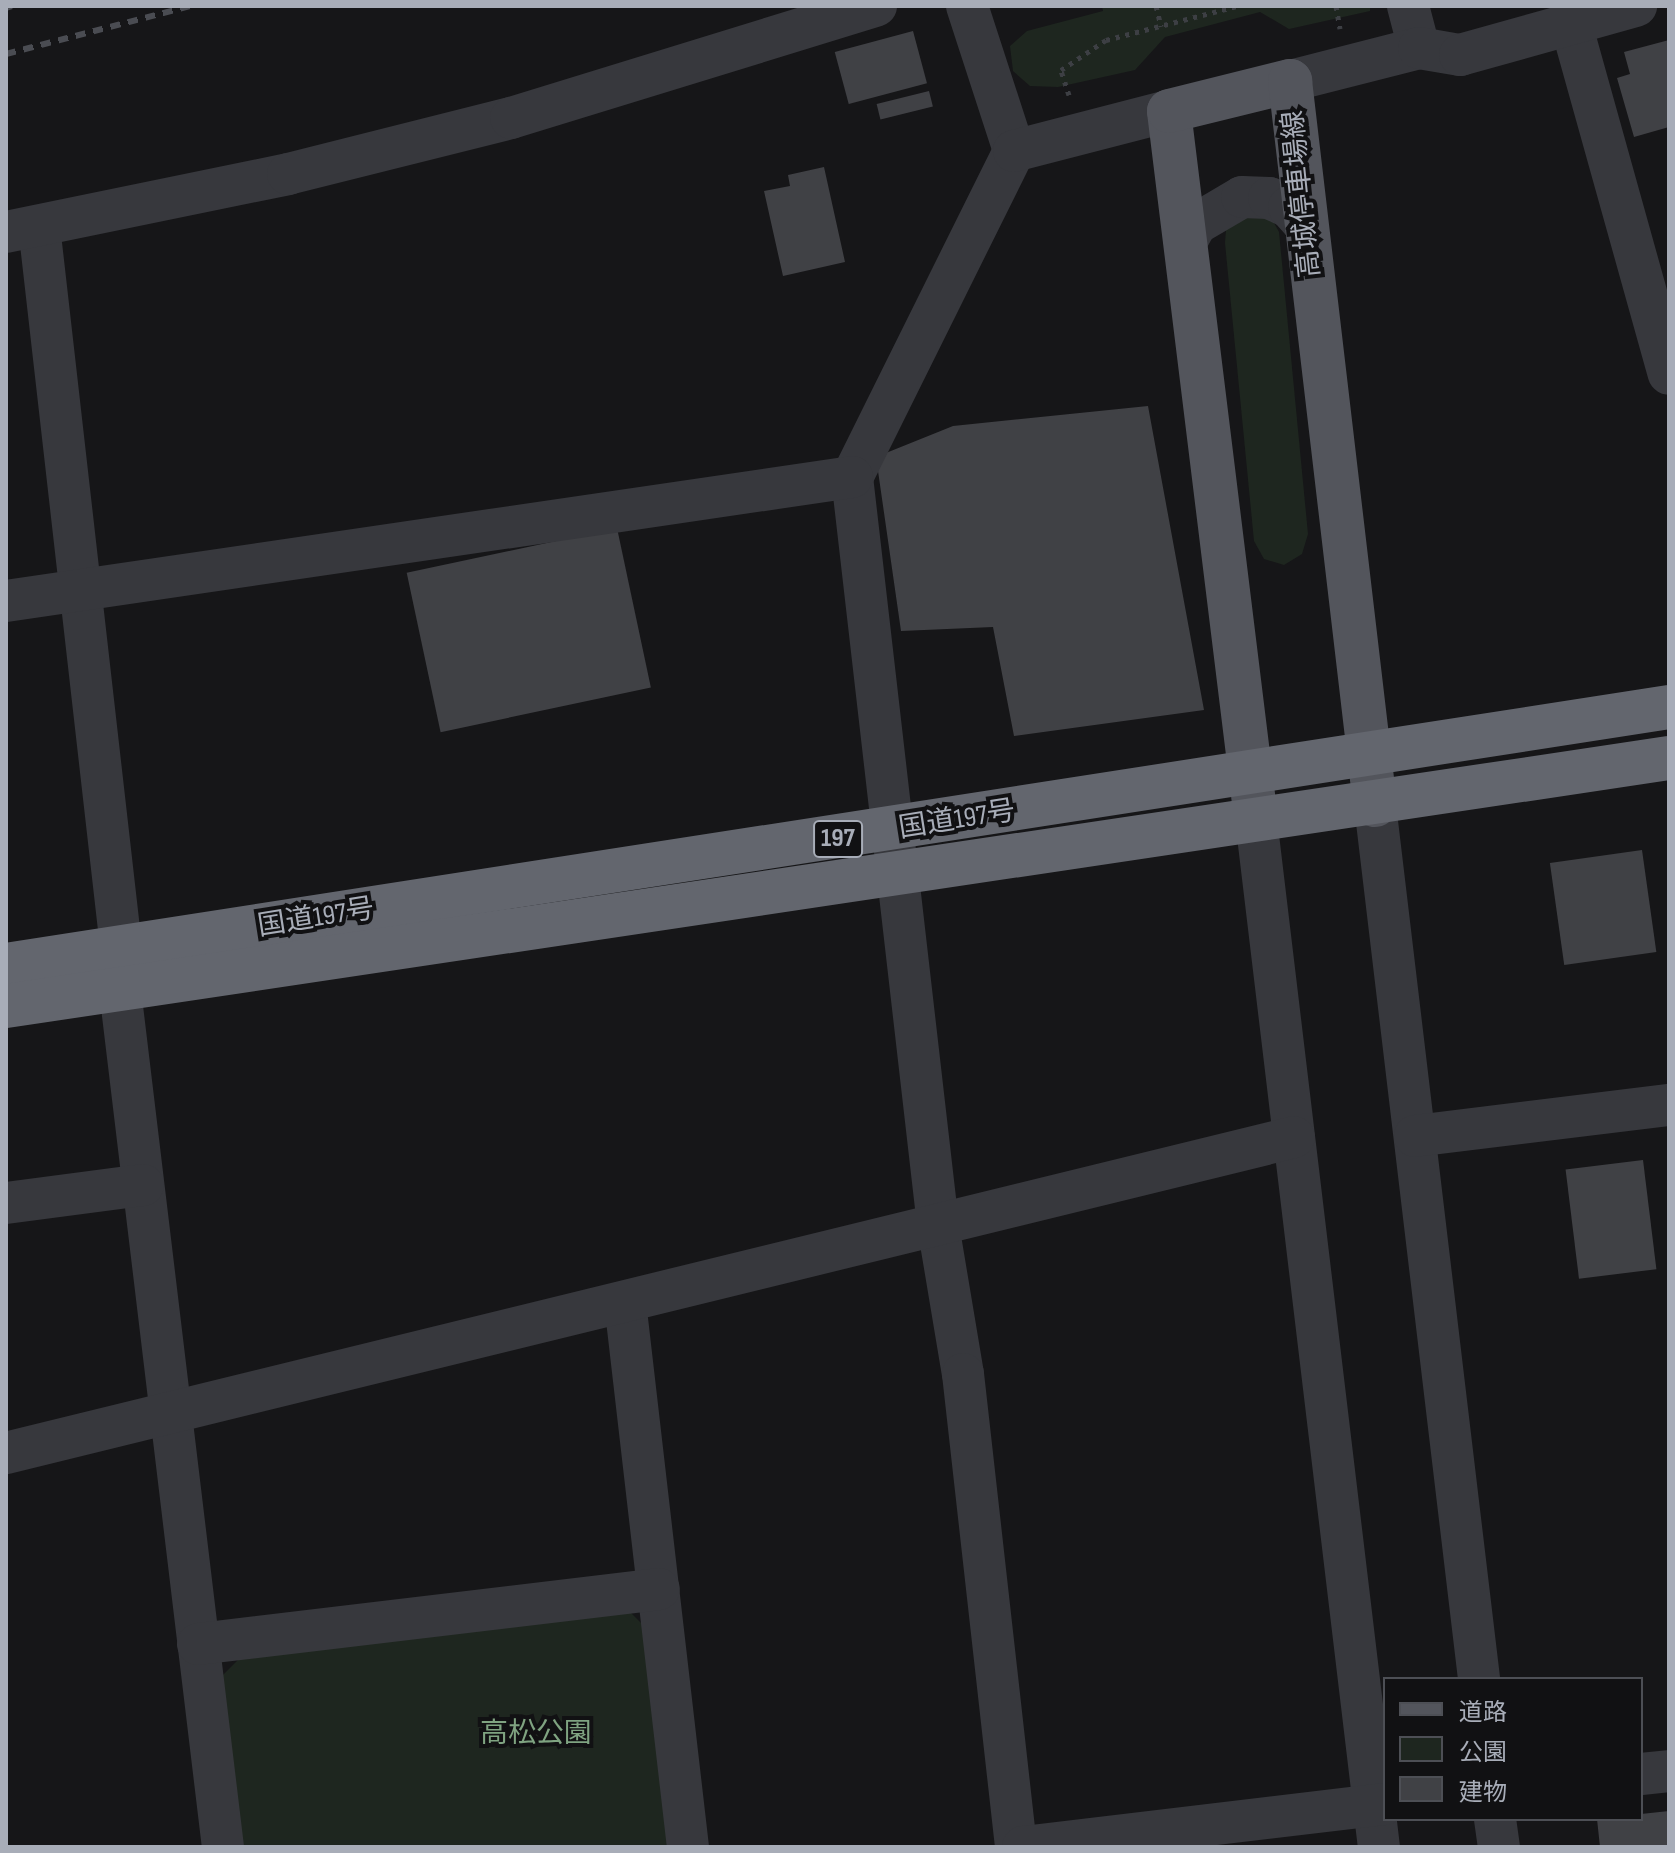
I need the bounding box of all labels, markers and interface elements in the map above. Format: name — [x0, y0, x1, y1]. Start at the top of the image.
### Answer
street label: 高城停車場線 — [1277, 109, 1327, 279]
street label: 国道197号 — [896, 794, 1018, 846]
road number: 197 — [812, 817, 864, 861]
street label: 国道197号 — [255, 892, 377, 944]
legend — [1383, 1677, 1643, 1821]
text: 道路 — [1459, 1698, 1507, 1727]
park label: 高松公園 — [480, 1717, 592, 1751]
text: 公園 — [1459, 1738, 1507, 1767]
text: 建物 — [1459, 1778, 1507, 1807]

